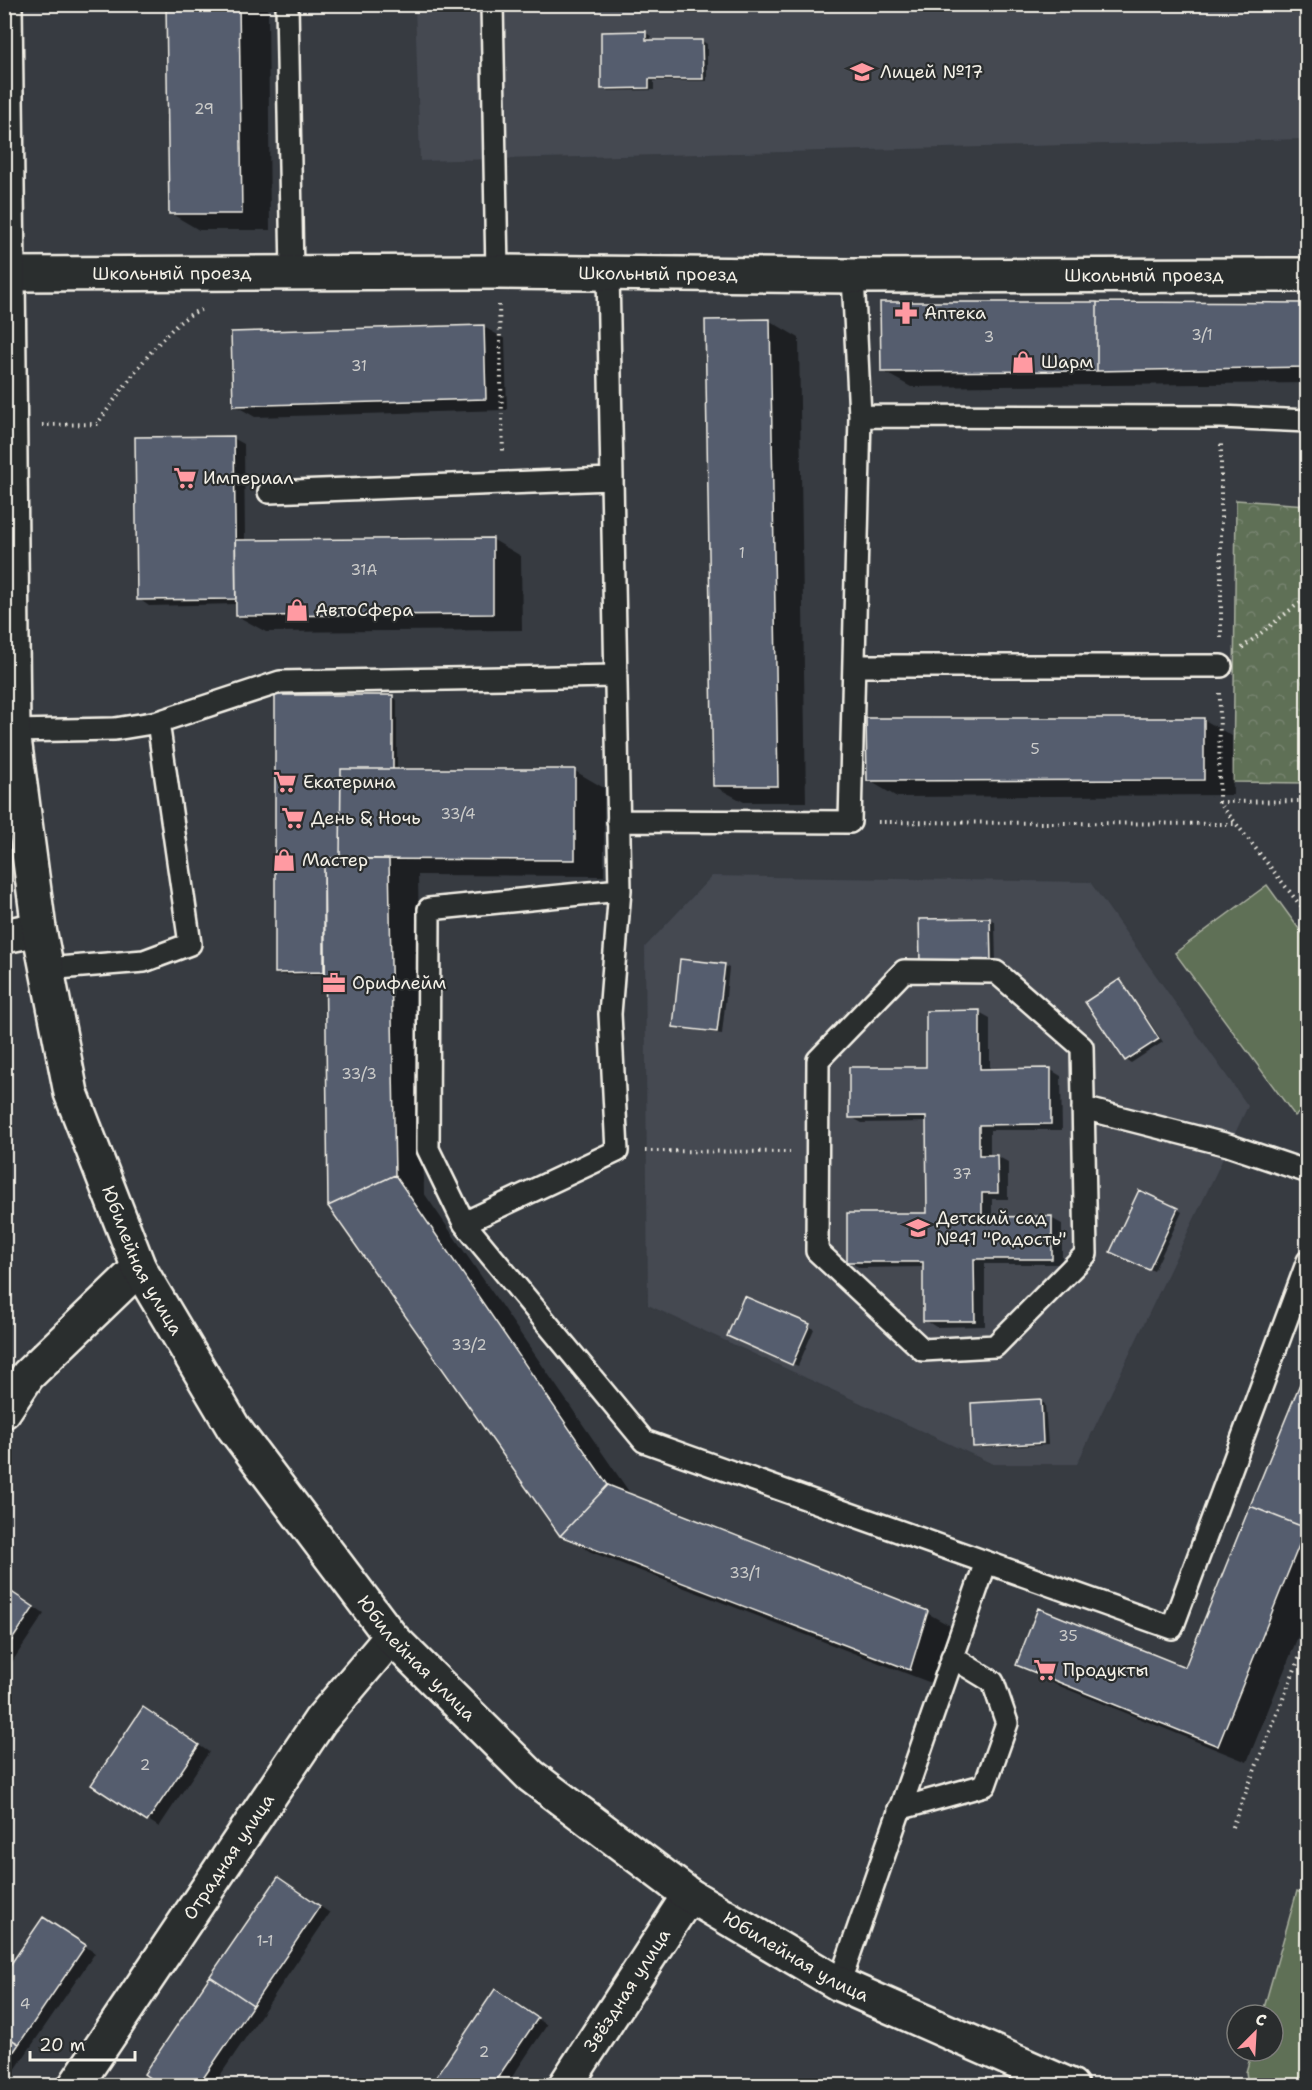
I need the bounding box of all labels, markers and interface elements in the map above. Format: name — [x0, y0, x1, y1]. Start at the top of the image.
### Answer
school or university icon: Лицей №17 — [849, 59, 875, 85]
place label: Лицей №17 — [880, 60, 983, 84]
house number: 29 — [194, 99, 214, 119]
street label: Школьный проезд — [92, 261, 252, 286]
street label: Школьный проезд — [578, 261, 738, 287]
street label: Школьный проезд — [1064, 263, 1224, 288]
pharmacy icon: Аптека — [893, 300, 919, 326]
place label: Аптека — [924, 301, 986, 325]
house number: 3/1 — [1191, 325, 1213, 345]
house number: 3 — [984, 327, 994, 347]
shop icon: Шарм — [1010, 349, 1036, 375]
place label: Шарм — [1041, 350, 1093, 374]
house number: 31 — [351, 356, 367, 376]
supermarket icon: Империал — [172, 465, 198, 491]
place label: Империал — [203, 466, 293, 490]
house number: 1 — [739, 543, 745, 563]
house number: 31А — [351, 560, 378, 580]
shop icon: АвтоСфера — [284, 597, 310, 623]
place label: АвтоСфера — [315, 598, 413, 622]
house number: 5 — [1030, 739, 1040, 759]
supermarket icon: Екатерина — [272, 769, 298, 795]
place label: Екатерина — [303, 770, 396, 794]
house number: 33/4 — [441, 804, 475, 824]
supermarket icon: День & Ночь — [280, 805, 306, 831]
place label: День & Ночь — [311, 806, 421, 830]
shop icon: Мастер — [271, 847, 297, 873]
place label: Мастер — [302, 848, 368, 872]
office icon: Орифлейм — [321, 970, 347, 996]
place label: Орифлейм — [352, 971, 446, 995]
house number: 33/3 — [341, 1064, 377, 1084]
house number: 37 — [952, 1164, 972, 1184]
street label: Юбилейная улица — [96, 1182, 188, 1340]
place label: Детский сад №41 "Радость" — [936, 1206, 1066, 1251]
school or university icon: Детский сад №41 "Радость" — [905, 1215, 931, 1241]
house number: 33/2 — [451, 1335, 487, 1355]
house number: 33/1 — [729, 1563, 761, 1583]
street label: Юбилейная улица — [352, 1591, 481, 1726]
house number: 35 — [1058, 1626, 1078, 1646]
supermarket icon: Продукты — [1032, 1657, 1058, 1683]
place label: Продукты — [1063, 1658, 1149, 1682]
house number: 2 — [140, 1755, 150, 1775]
street label: Отрадная улица — [178, 1789, 280, 1925]
street label: Юбилейная улица — [719, 1906, 872, 2008]
street label: Звёздная улица — [578, 1924, 676, 2057]
house number: 1-1 — [256, 1931, 274, 1951]
house number: 4 — [20, 1994, 30, 2014]
north arrow — [1225, 2003, 1285, 2063]
text: С — [1252, 2008, 1270, 2031]
scale bar — [30, 2024, 135, 2062]
text: 20 m — [39, 2033, 85, 2057]
house number: 2 — [479, 2042, 489, 2062]

